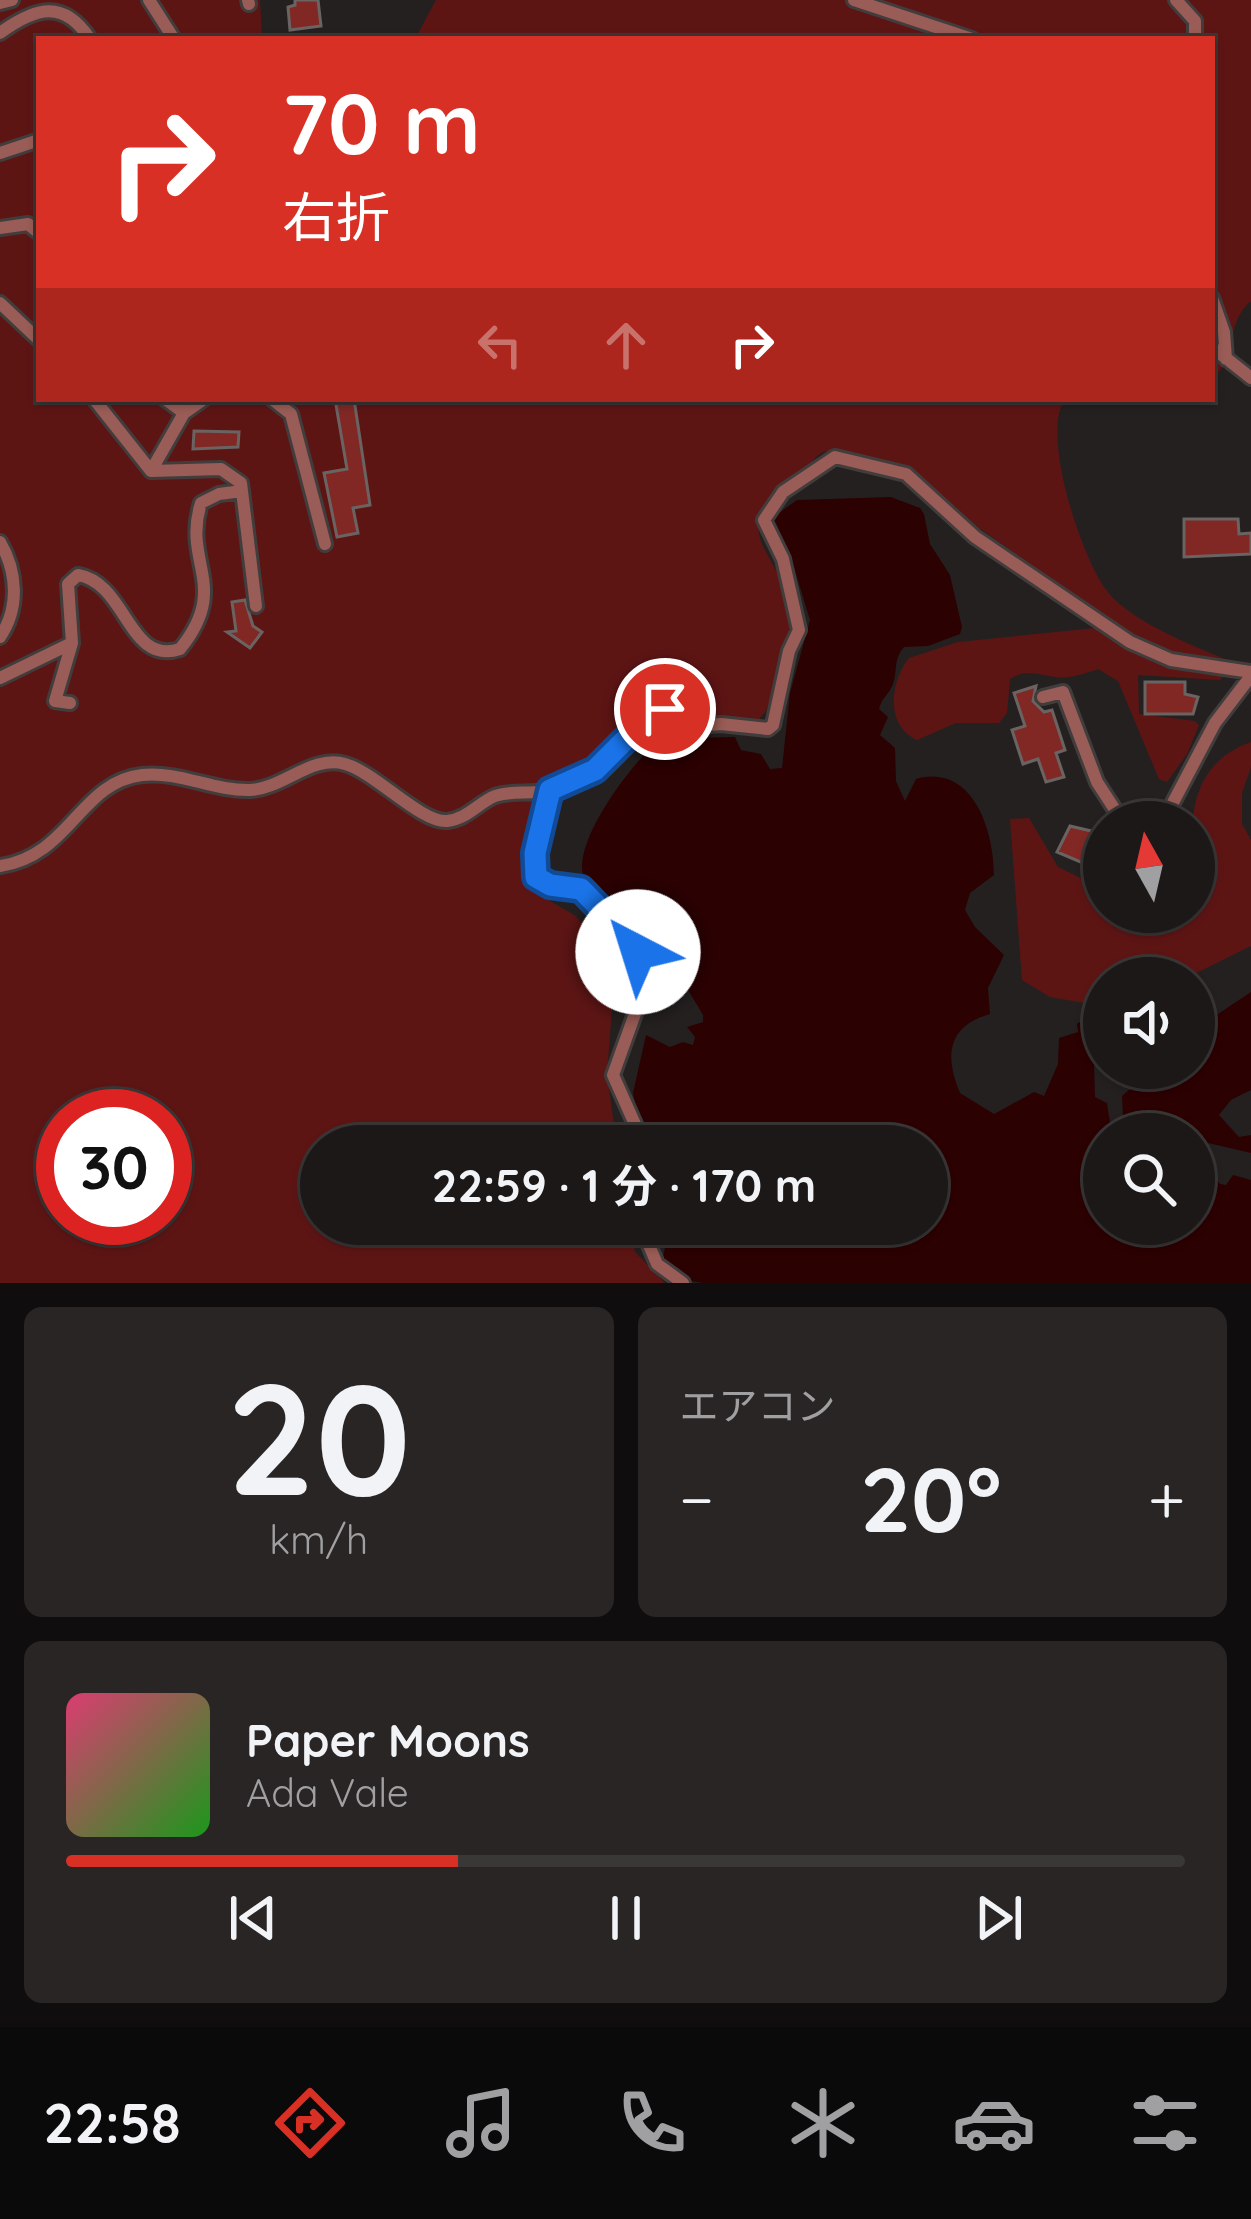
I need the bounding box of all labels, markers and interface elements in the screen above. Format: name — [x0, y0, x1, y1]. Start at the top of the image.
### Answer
text: 70 m — [282, 70, 481, 175]
icon: right — [84, 84, 240, 240]
text: 右折 — [282, 183, 390, 251]
icon: left — [467, 312, 533, 378]
icon: ahead — [593, 312, 659, 378]
icon: right — [719, 312, 785, 378]
pin — [614, 658, 716, 760]
icon: arrive — [632, 676, 698, 742]
north arrow — [1083, 801, 1215, 933]
map controls — [1083, 801, 1215, 1245]
position arrow — [575, 889, 701, 1015]
button: sound — [1083, 957, 1215, 1089]
speed limit sign: 30 — [36, 1089, 192, 1245]
button: search — [1083, 1113, 1215, 1245]
text: 22:59 · 1 分 · 170 m — [432, 1157, 816, 1213]
text: 20 — [226, 1339, 411, 1534]
text: エアコン — [680, 1381, 836, 1430]
text: 20° — [860, 1442, 1002, 1555]
text: − — [680, 1457, 714, 1540]
text: + — [1148, 1457, 1185, 1540]
text: km/h — [269, 1515, 368, 1564]
text: Paper Moons — [246, 1712, 530, 1768]
text: Ada Vale — [246, 1768, 409, 1817]
icon: previous — [220, 1885, 286, 1951]
icon: pause — [593, 1885, 659, 1951]
icon: next — [966, 1885, 1032, 1951]
icon: directions — [268, 2081, 352, 2165]
icon: music — [439, 2081, 523, 2165]
icon: phone — [610, 2081, 694, 2165]
icon: climate — [781, 2081, 865, 2165]
icon: car — [952, 2081, 1036, 2165]
icon: filters — [1123, 2081, 1207, 2165]
text: 22:58 — [44, 2089, 180, 2157]

